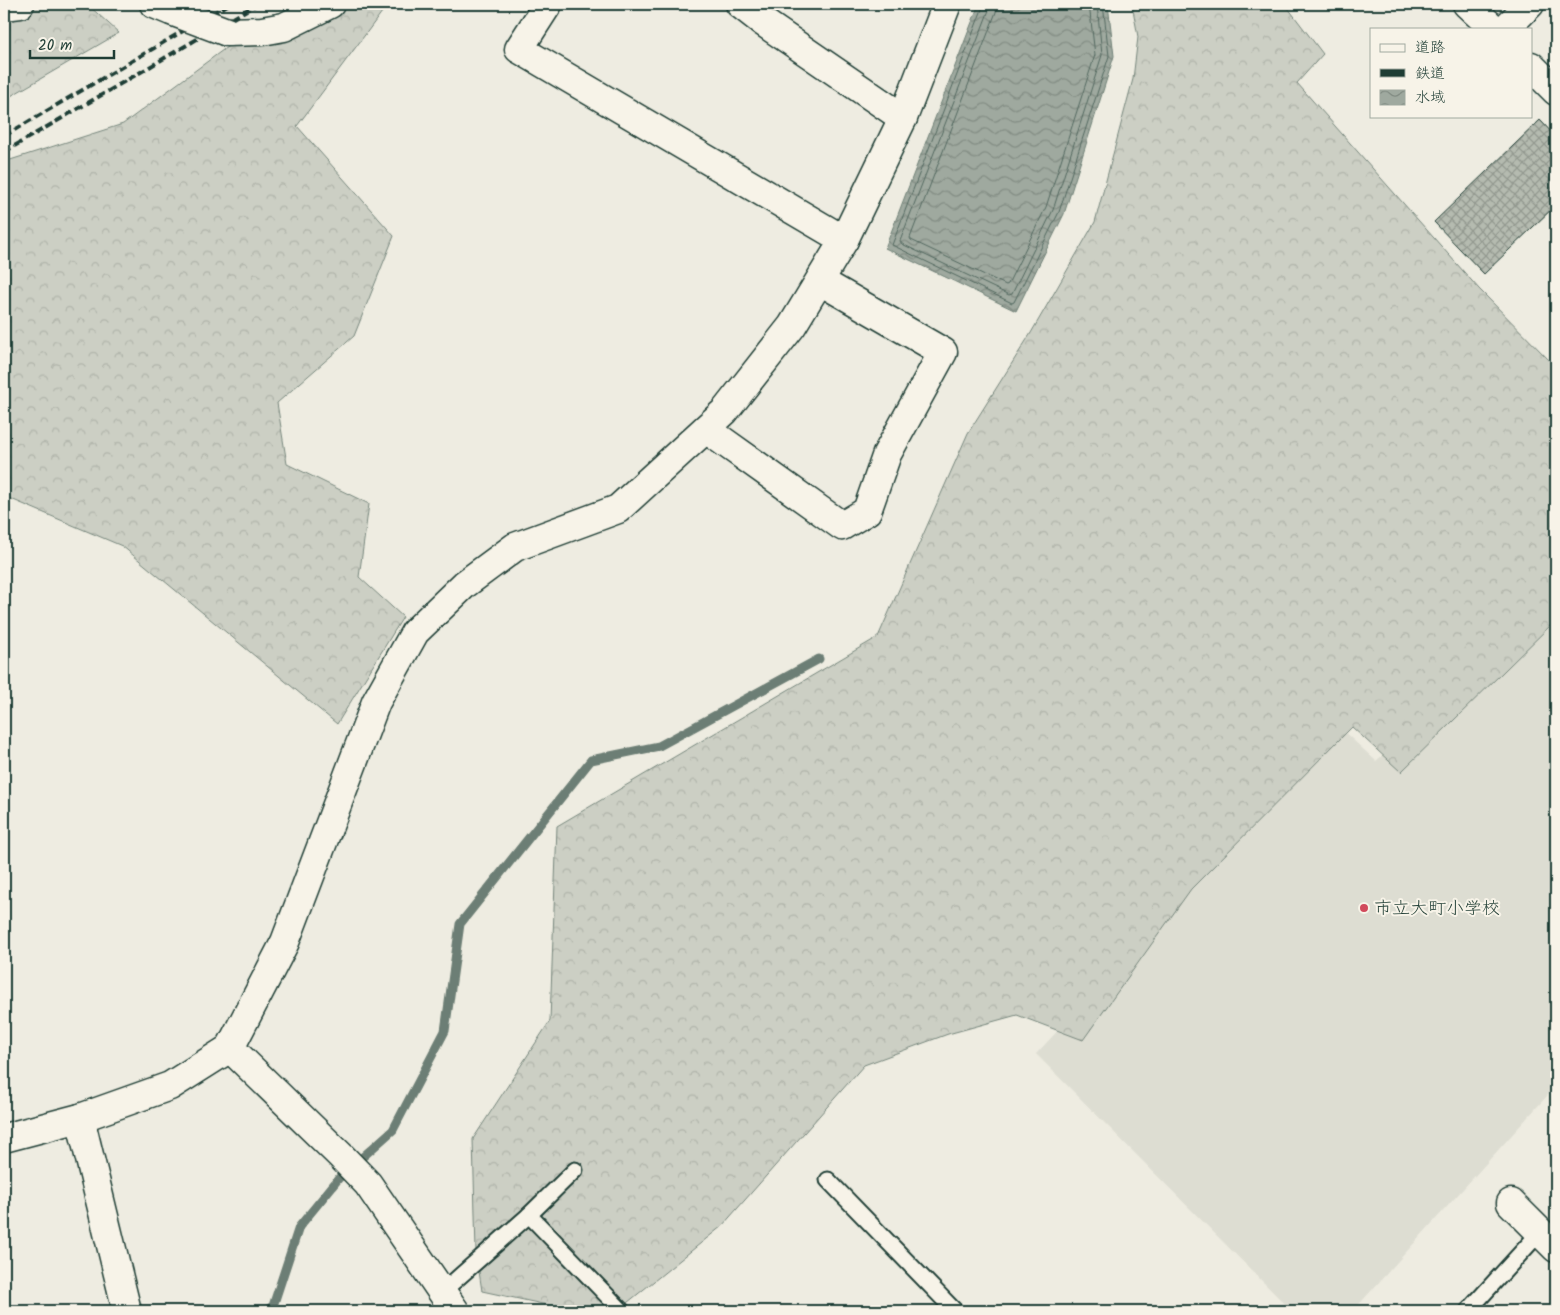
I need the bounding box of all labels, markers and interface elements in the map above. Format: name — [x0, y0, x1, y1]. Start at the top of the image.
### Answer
scale bar — [30, 28, 114, 60]
legend — [1370, 28, 1532, 118]
text: 20 m — [38, 34, 72, 58]
text: 道路 — [1415, 36, 1445, 60]
text: 鉄道 — [1415, 62, 1445, 86]
text: 水域 — [1415, 86, 1445, 110]
place label: 市立大町小学校 — [1374, 895, 1500, 924]
marker: 市立大町小学校 — [1358, 902, 1370, 914]

